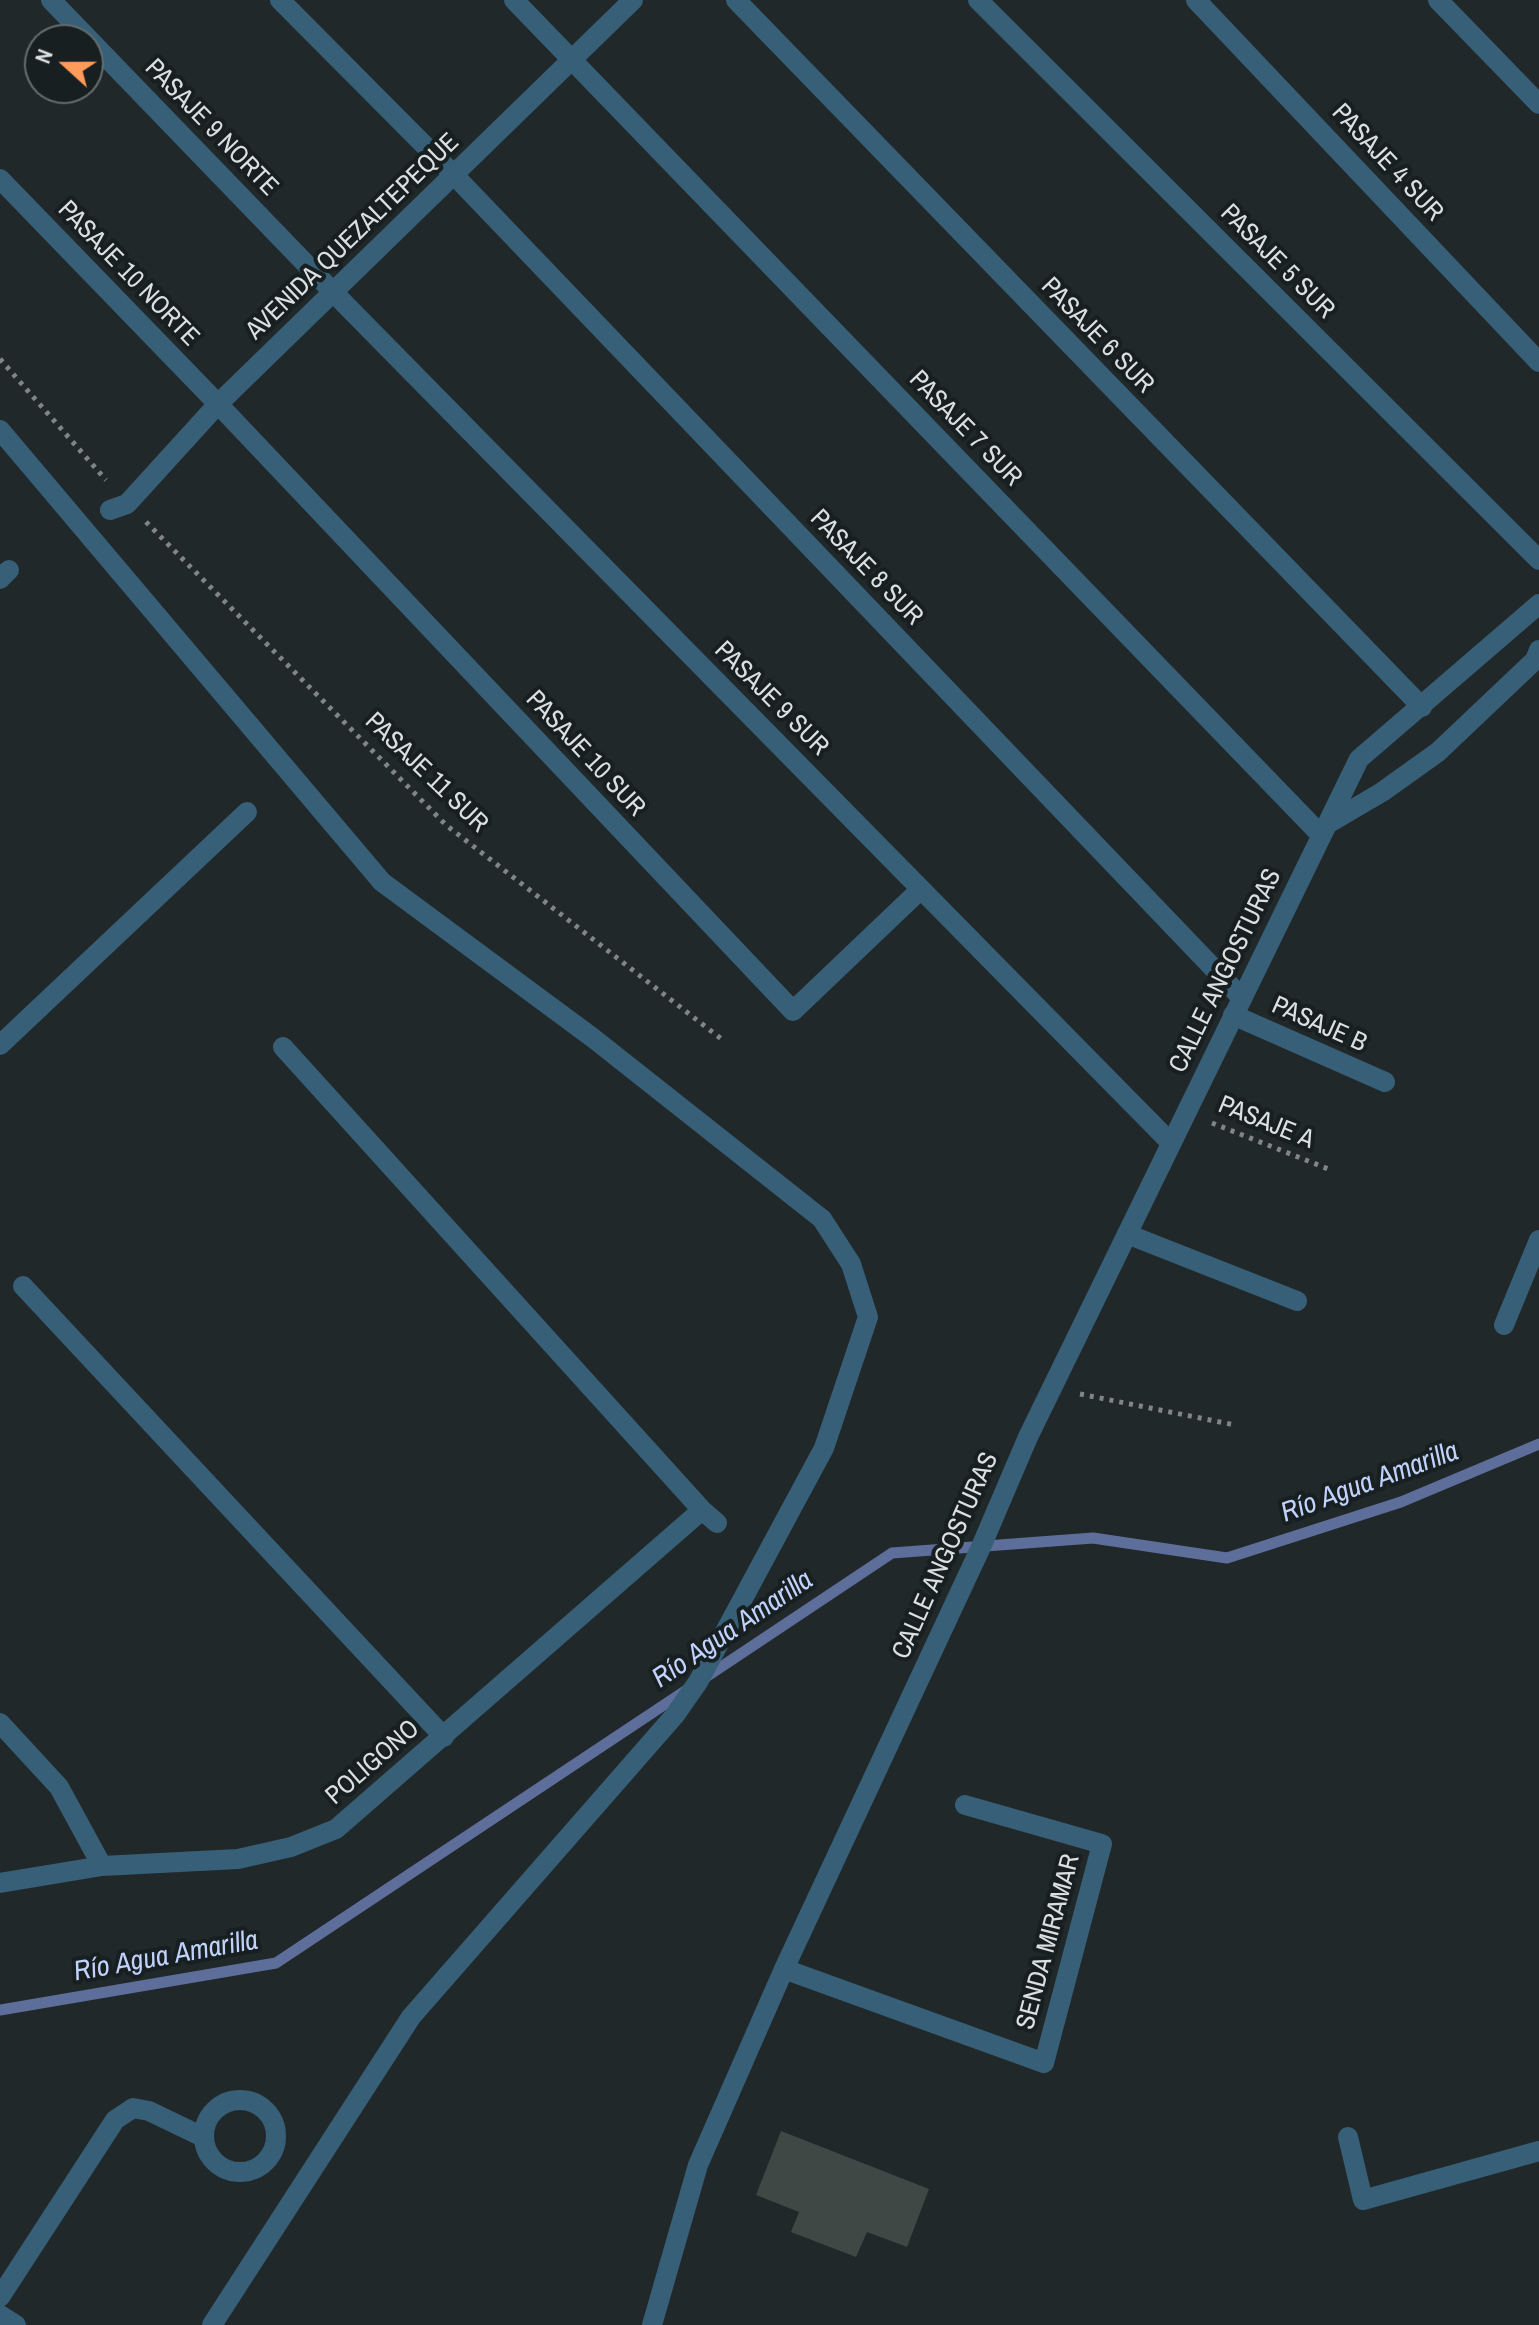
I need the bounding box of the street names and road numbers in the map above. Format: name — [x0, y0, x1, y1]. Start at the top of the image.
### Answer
street label: PASAJE 9 NORTE — [138, 53, 284, 203]
street label: PASAJE 4 SUR — [1325, 98, 1449, 228]
street label: AVENIDA QUEZALTEPEQUE — [240, 127, 466, 347]
street label: PASAJE 10 NORTE — [51, 195, 205, 353]
street label: PASAJE 5 SUR — [1213, 198, 1341, 326]
street label: PASAJE 6 SUR — [1034, 272, 1160, 400]
street label: PASAJE 7 SUR — [902, 365, 1028, 493]
street label: PASAJE 8 SUR — [803, 504, 929, 632]
street label: PASAJE 9 SUR — [707, 635, 835, 763]
street label: PASAJE 10 SUR — [519, 685, 651, 823]
street label: PASAJE 11 SUR — [358, 706, 494, 840]
street label: CALLE ANGOSTURAS — [1163, 864, 1289, 1078]
street label: PASAJE B — [1267, 990, 1371, 1060]
street label: PASAJE A — [1214, 1090, 1318, 1156]
street label: CALLE ANGOSTURAS — [886, 1448, 1006, 1664]
street label: POLIGONO — [320, 1714, 426, 1812]
street label: SENDA MIRAMAR — [1011, 1851, 1087, 2033]

